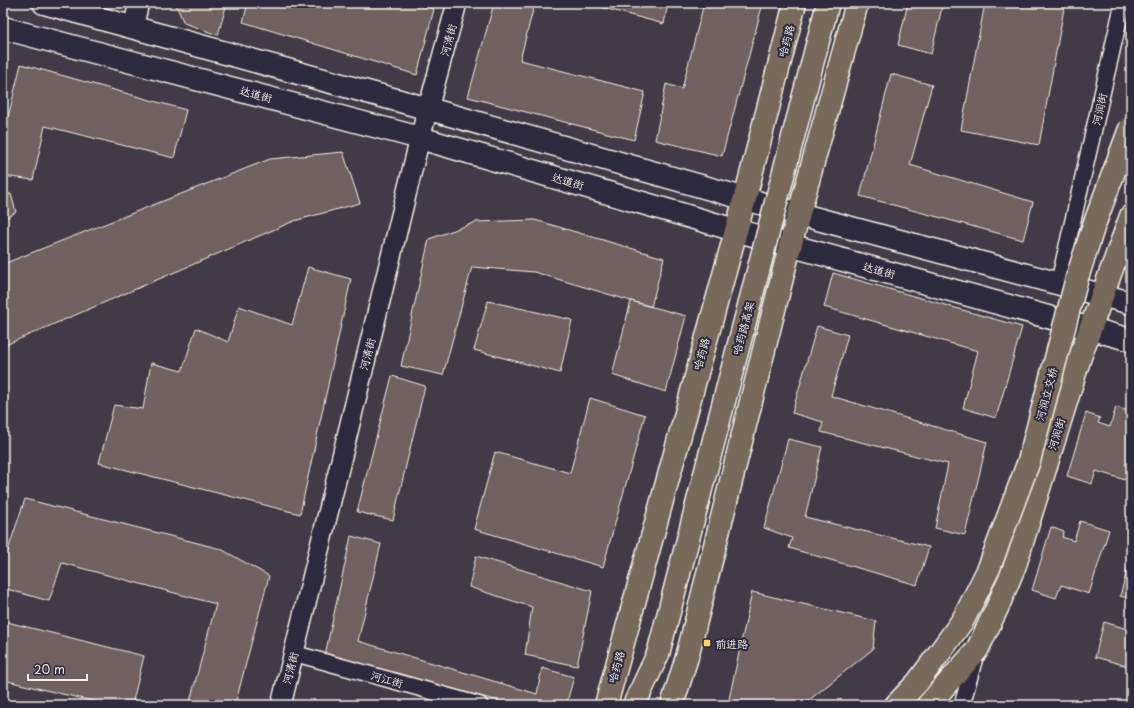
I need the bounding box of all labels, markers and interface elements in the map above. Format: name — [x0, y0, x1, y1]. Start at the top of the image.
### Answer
street label: 河清街 — [436, 21, 461, 58]
street label: 哈药路 — [774, 23, 798, 59]
street label: 达道街 — [238, 82, 275, 107]
street label: 河润街 — [1087, 90, 1111, 127]
street label: 达道街 — [550, 168, 587, 194]
street label: 达道街 — [861, 258, 898, 283]
street label: 哈药路高架 — [728, 299, 758, 357]
street label: 河清街 — [355, 335, 379, 372]
street label: 哈药路 — [689, 336, 713, 372]
street label: 河润立交桥 — [1031, 365, 1061, 423]
street label: 河润街 — [1043, 415, 1069, 452]
place label: 前进路 — [715, 635, 748, 652]
marker: 前进路 — [702, 638, 712, 648]
street label: 河清街 — [278, 649, 302, 686]
street label: 哈药路 — [604, 649, 628, 685]
scale bar — [28, 656, 87, 682]
text: 20 m — [34, 660, 65, 678]
street label: 河江街 — [369, 666, 406, 692]

